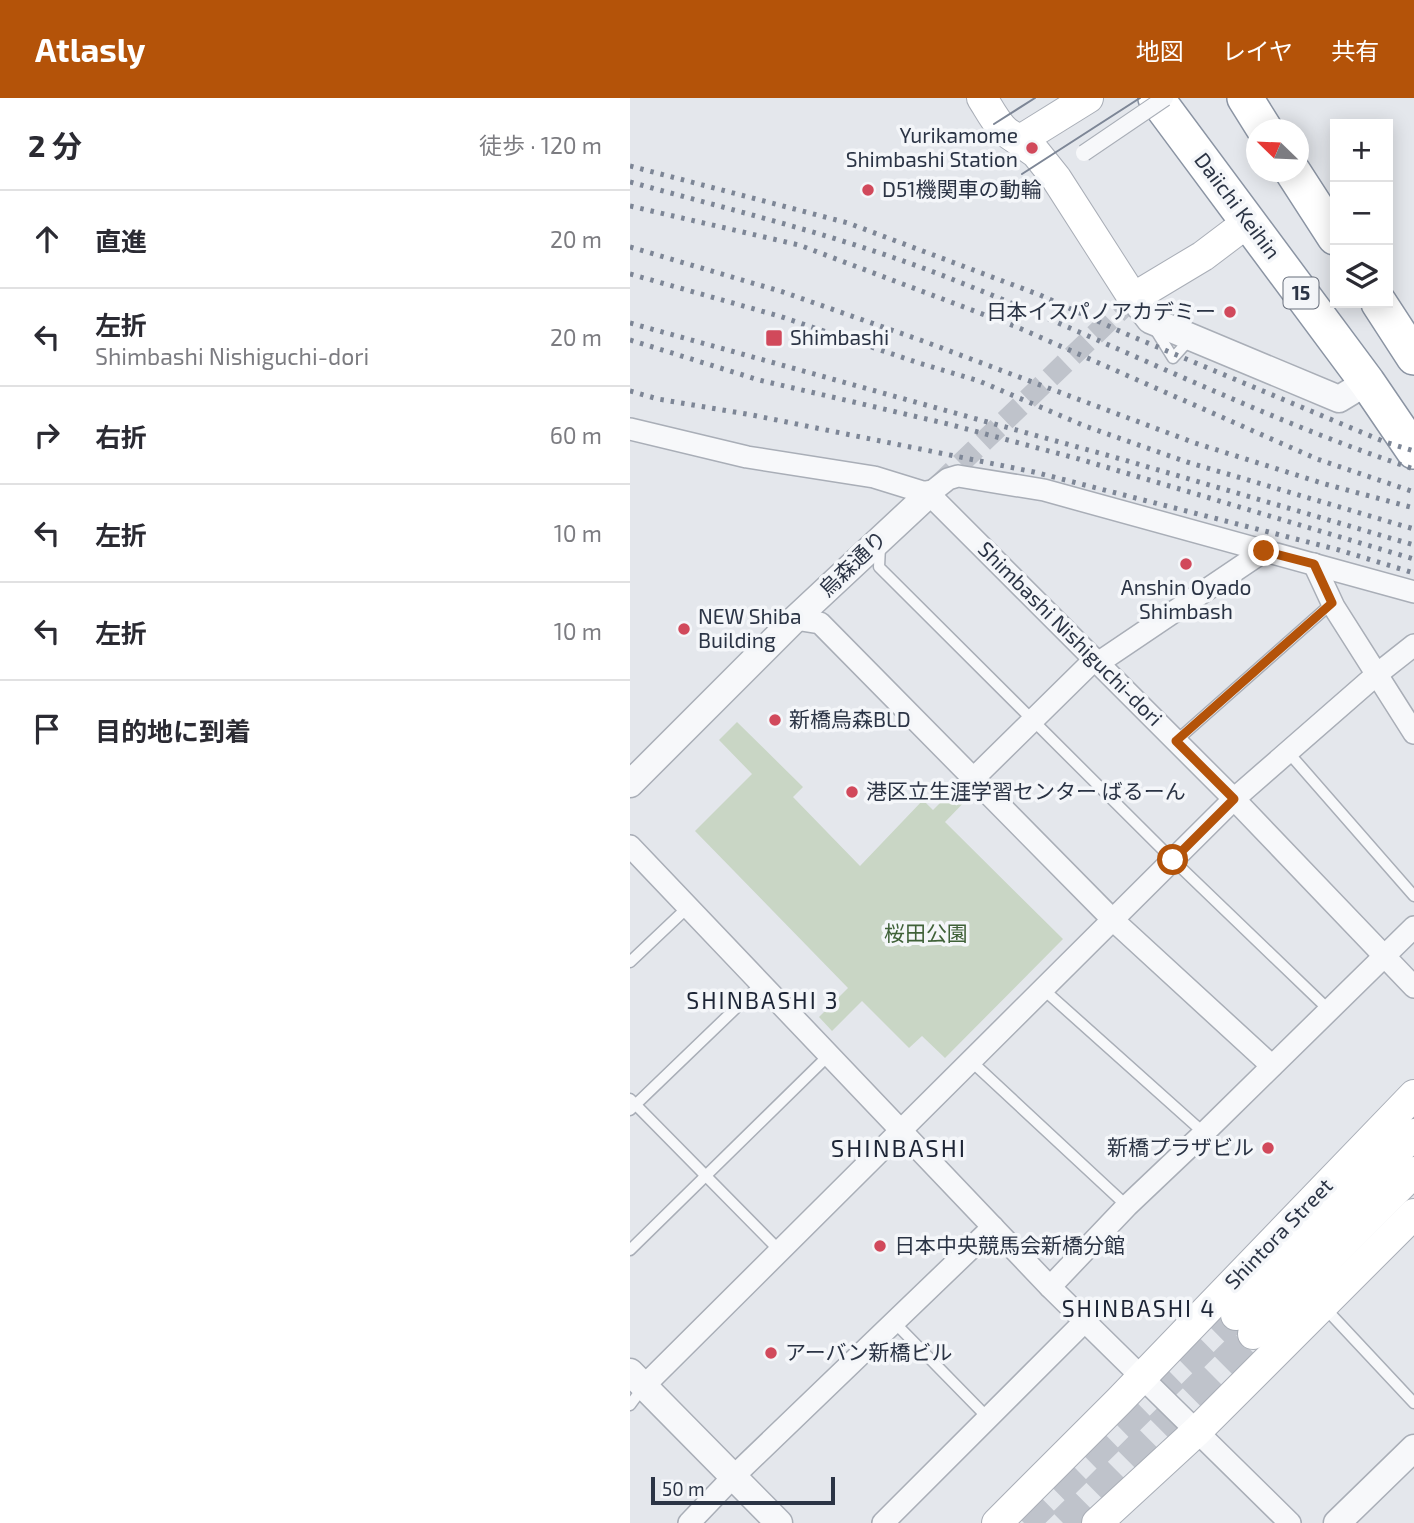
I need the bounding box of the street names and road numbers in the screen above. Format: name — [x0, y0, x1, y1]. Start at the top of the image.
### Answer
street label: Daiichi Keihin — [1190, 147, 1286, 263]
road number: 15 — [1284, 278, 1318, 308]
street label: 烏森通り — [813, 525, 891, 601]
street label: Shimbashi Nishiguchi-dori — [974, 536, 1168, 730]
street label: Shintora Street — [1219, 1172, 1337, 1294]

